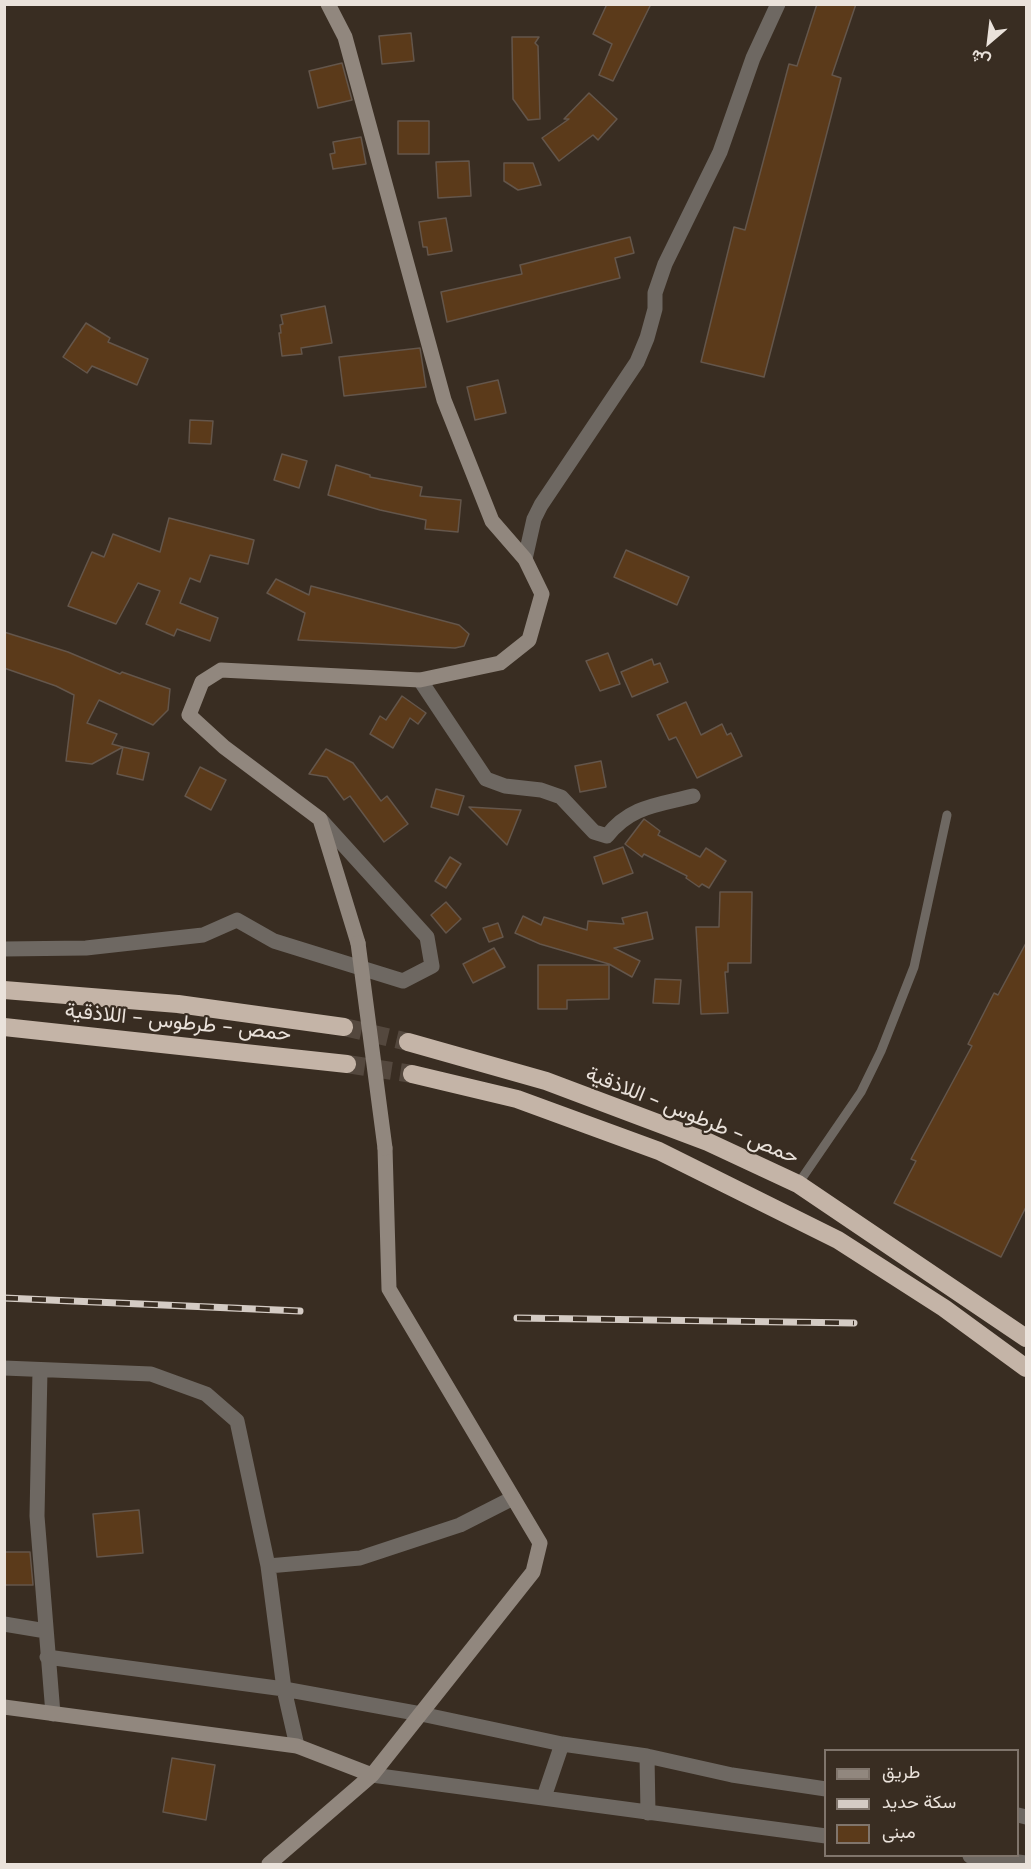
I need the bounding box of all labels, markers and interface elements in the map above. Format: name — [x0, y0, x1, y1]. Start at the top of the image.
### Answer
north arrow — [959, 12, 1019, 72]
text: ش — [967, 45, 994, 72]
street label: حمص - طرطوس - اللاذقية — [64, 999, 292, 1047]
street label: حمص - طرطوس - اللاذقية — [582, 1062, 802, 1170]
legend — [824, 1749, 1019, 1857]
text: طريق — [882, 1760, 920, 1784]
text: سكة حديد — [882, 1790, 956, 1814]
text: مبنى — [882, 1820, 916, 1844]

